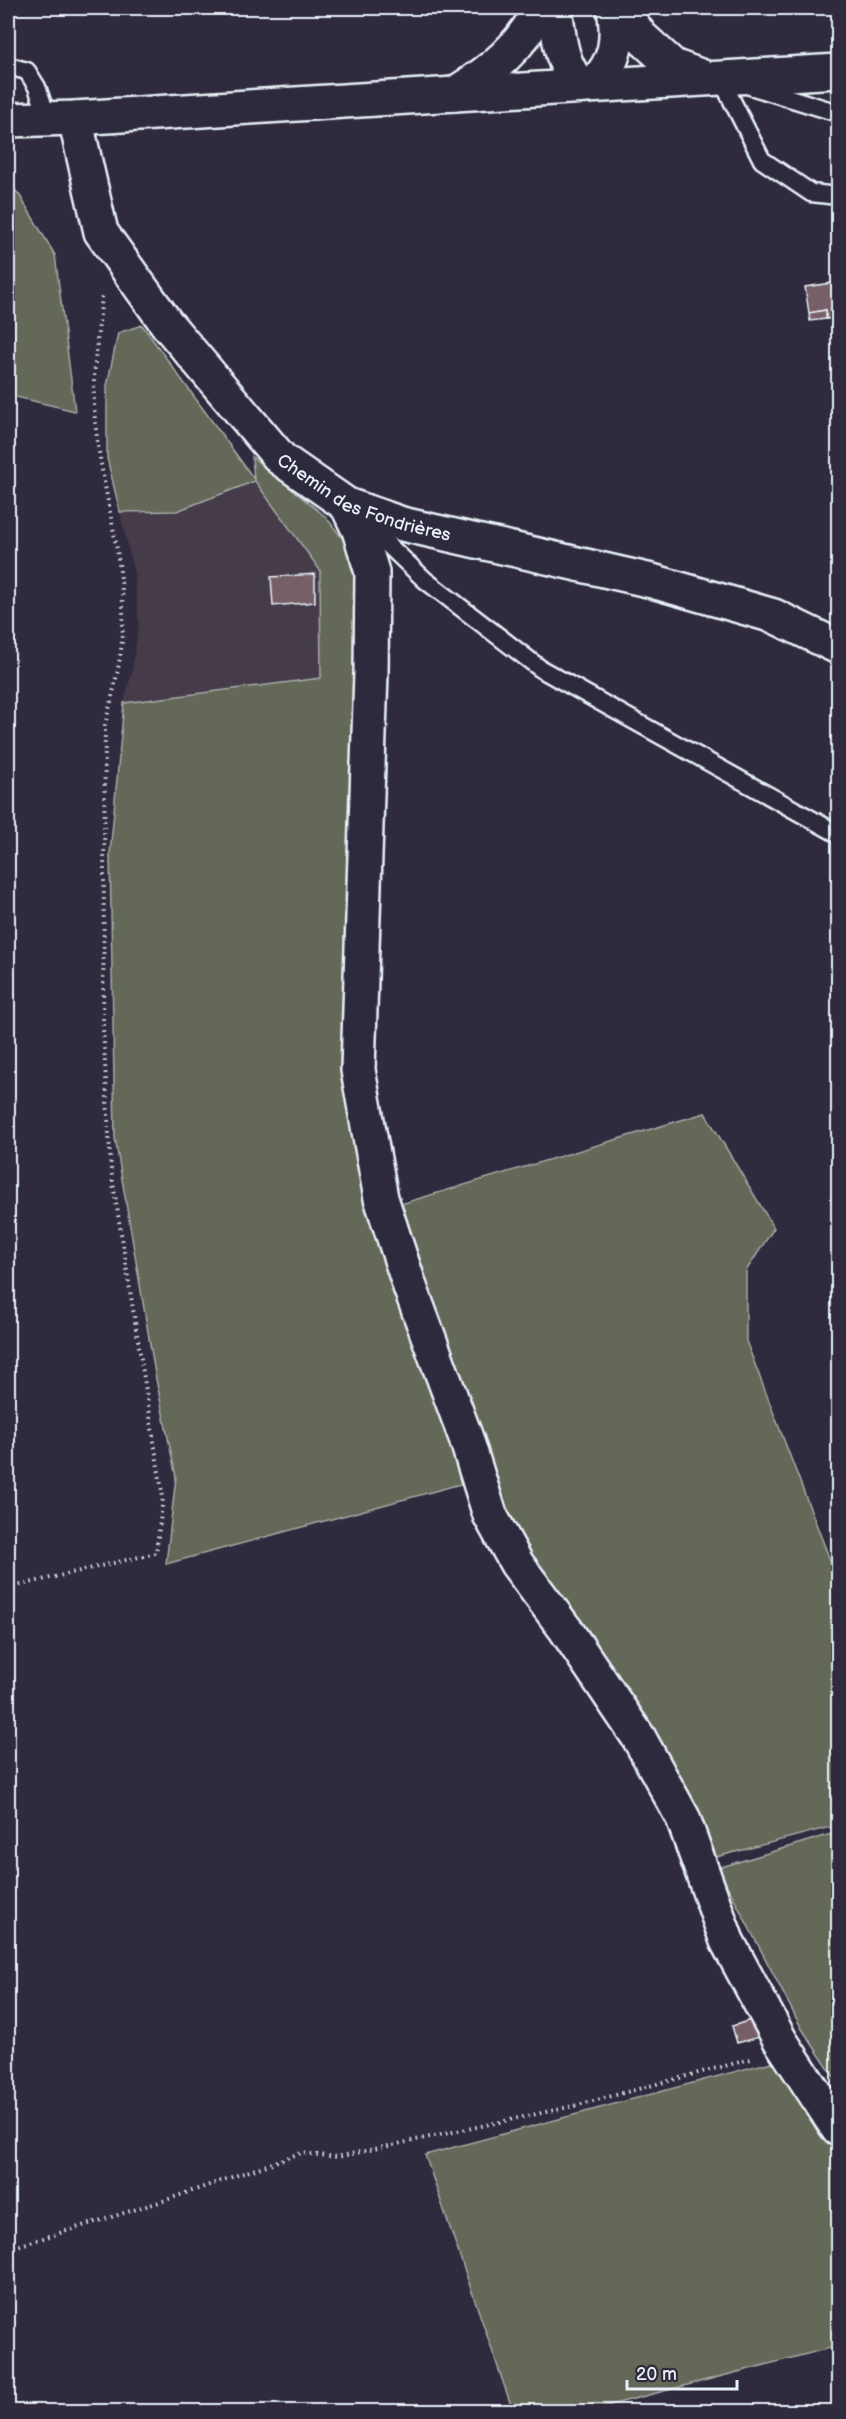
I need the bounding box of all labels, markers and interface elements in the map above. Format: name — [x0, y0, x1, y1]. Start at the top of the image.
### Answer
street label: Chemin des Fondrières — [273, 450, 453, 546]
scale bar — [627, 2353, 736, 2391]
text: 20 m — [636, 2364, 677, 2385]

